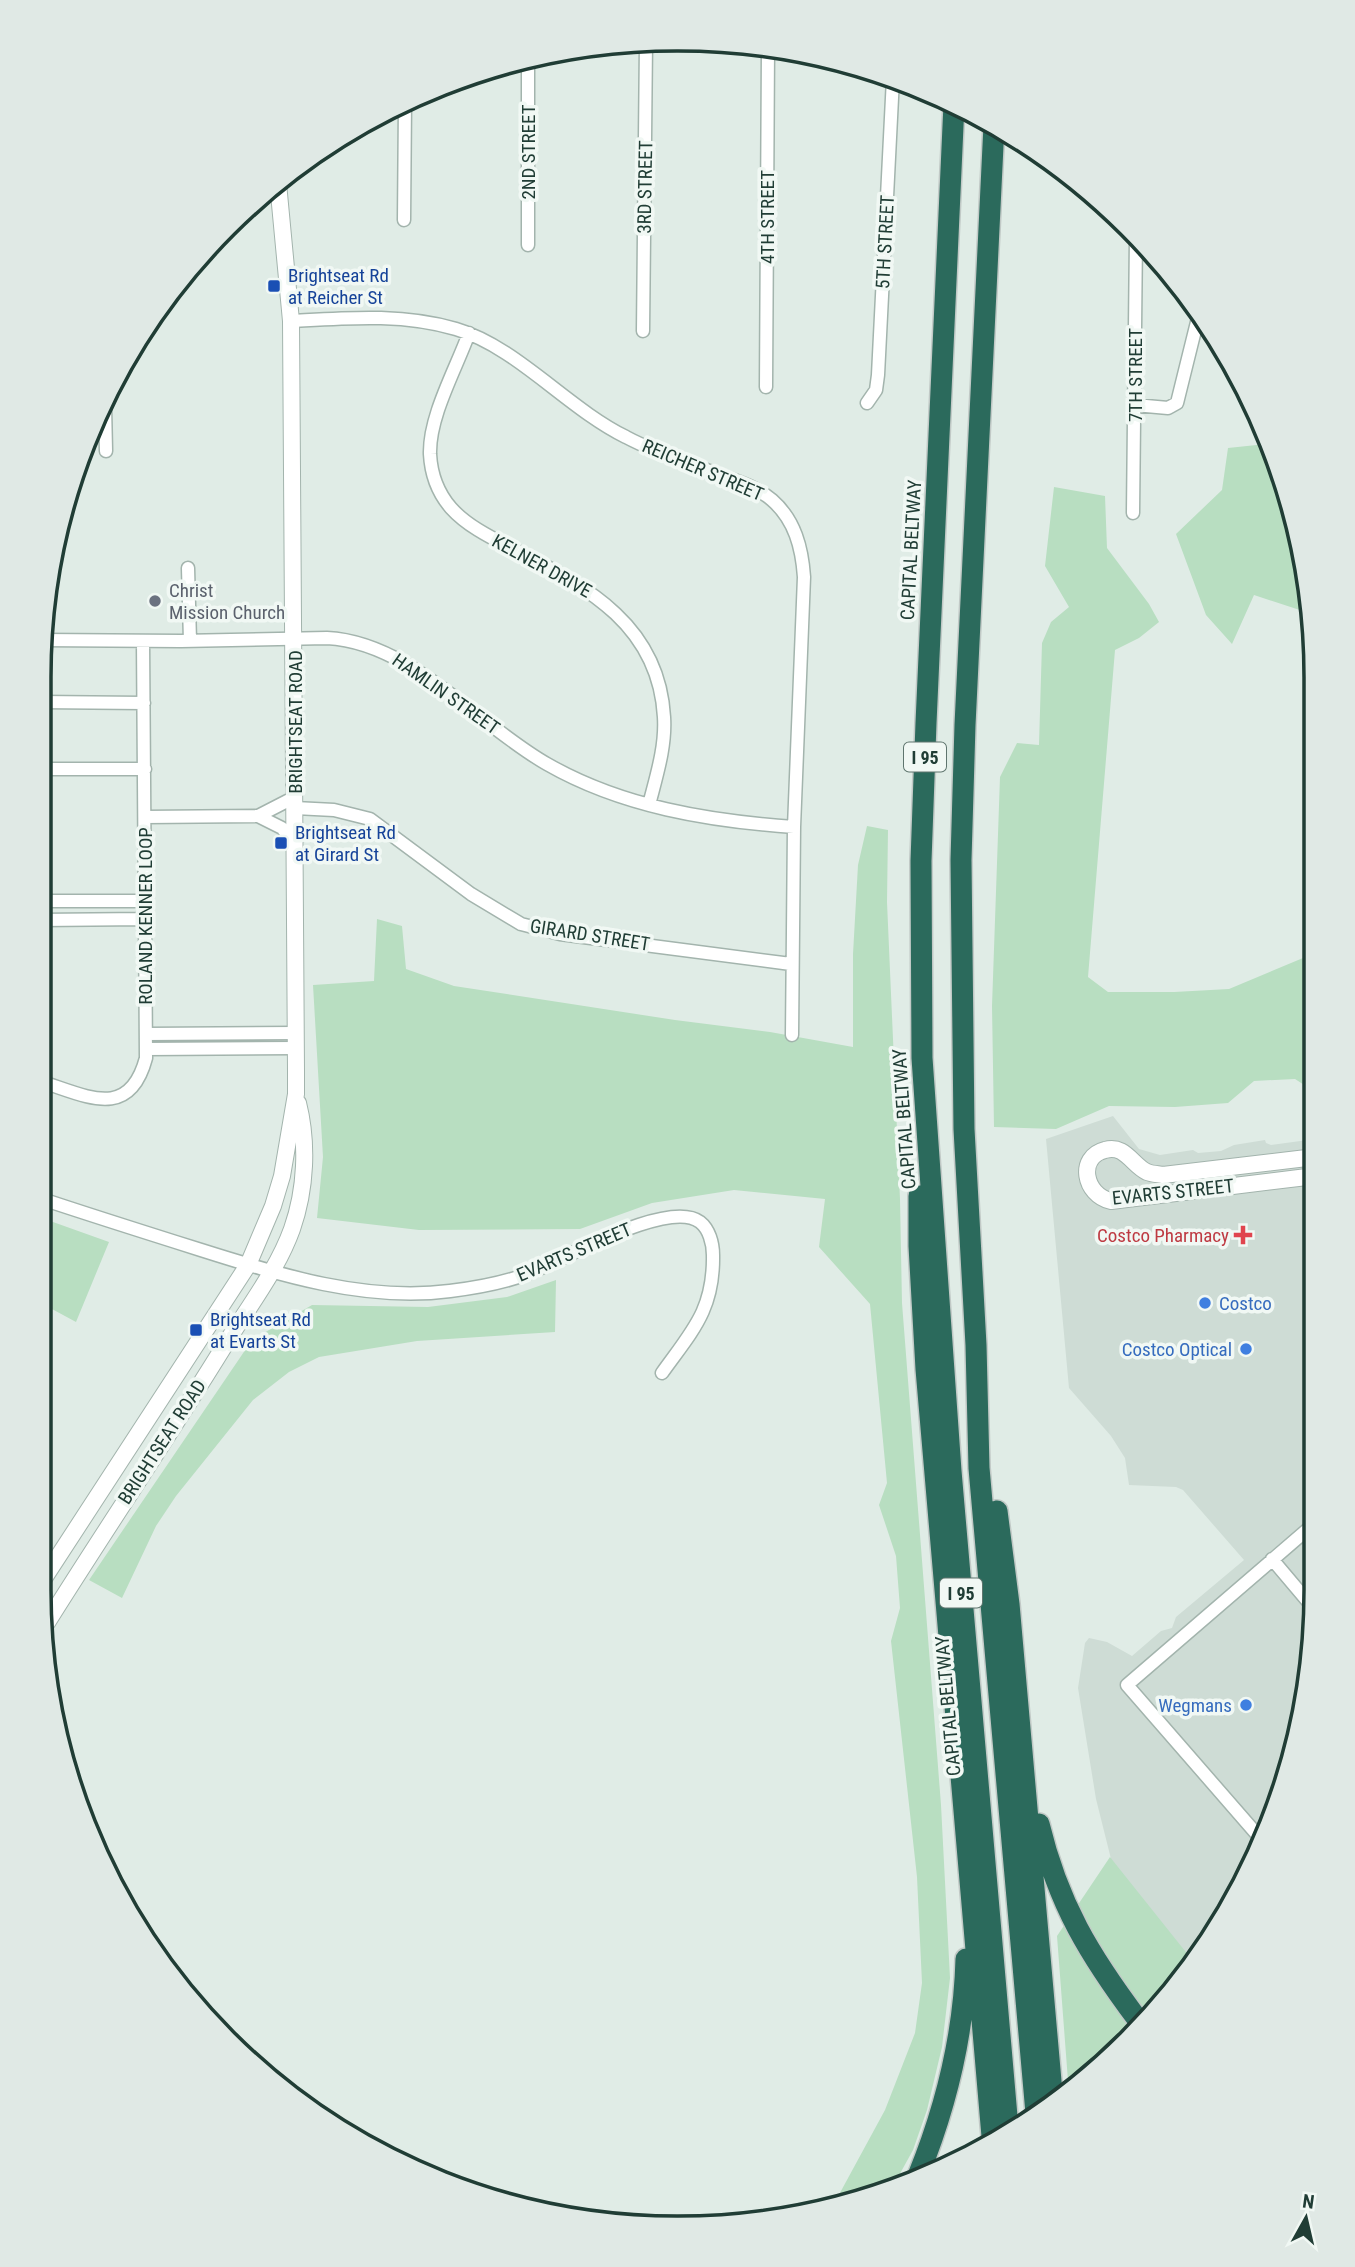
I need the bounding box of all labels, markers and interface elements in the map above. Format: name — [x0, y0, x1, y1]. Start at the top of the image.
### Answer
street label: 2ND STREET — [517, 104, 540, 200]
street label: 3RD STREET — [633, 140, 657, 234]
street label: 4TH STREET — [756, 170, 779, 264]
street label: 5TH STREET — [871, 194, 899, 290]
place label: Brightseat Rd at Reicher St — [288, 264, 389, 309]
marker: Brightseat Rd at Reicher St — [266, 278, 282, 294]
street label: 7TH STREET — [1124, 328, 1147, 422]
street label: REICHER STREET — [639, 434, 767, 506]
street label: CAPITAL BELTWAY — [896, 479, 926, 621]
street label: KELNER DRIVE — [488, 529, 596, 603]
place label: Christ Mission Church — [169, 579, 285, 624]
marker: Christ Mission Church — [147, 593, 163, 609]
street label: HAMLIN STREET — [388, 648, 504, 740]
street label: BRIGHTSEAT ROAD — [284, 650, 307, 794]
road number: I 95 — [904, 742, 946, 772]
place label: Brightseat Rd at Girard St — [295, 821, 396, 866]
street label: ROLAND KENNER LOOP — [134, 827, 157, 1005]
marker: Brightseat Rd at Girard St — [273, 835, 289, 851]
street label: GIRARD STREET — [528, 914, 652, 956]
street label: CAPITAL BELTWAY — [888, 1048, 920, 1190]
street label: EVARTS STREET — [1111, 1174, 1235, 1210]
street label: EVARTS STREET — [513, 1217, 635, 1287]
place label: Costco Pharmacy — [1097, 1224, 1229, 1247]
marker: Costco Pharmacy — [1235, 1227, 1251, 1243]
place label: Costco — [1219, 1292, 1272, 1315]
marker: Costco — [1197, 1295, 1213, 1311]
place label: Brightseat Rd at Evarts St — [210, 1308, 311, 1353]
marker: Brightseat Rd at Evarts St — [188, 1322, 204, 1338]
place label: Costco Optical — [1122, 1338, 1232, 1361]
marker: Costco Optical — [1238, 1341, 1254, 1357]
street label: BRIGHTSEAT ROAD — [113, 1375, 211, 1509]
road number: I 95 — [940, 1578, 982, 1608]
street label: CAPITAL BELTWAY — [930, 1635, 966, 1777]
place label: Wegmans — [1158, 1694, 1232, 1717]
marker: Wegmans — [1238, 1697, 1254, 1713]
north arrow — [1271, 2183, 1341, 2253]
text: N — [1301, 2189, 1316, 2214]

